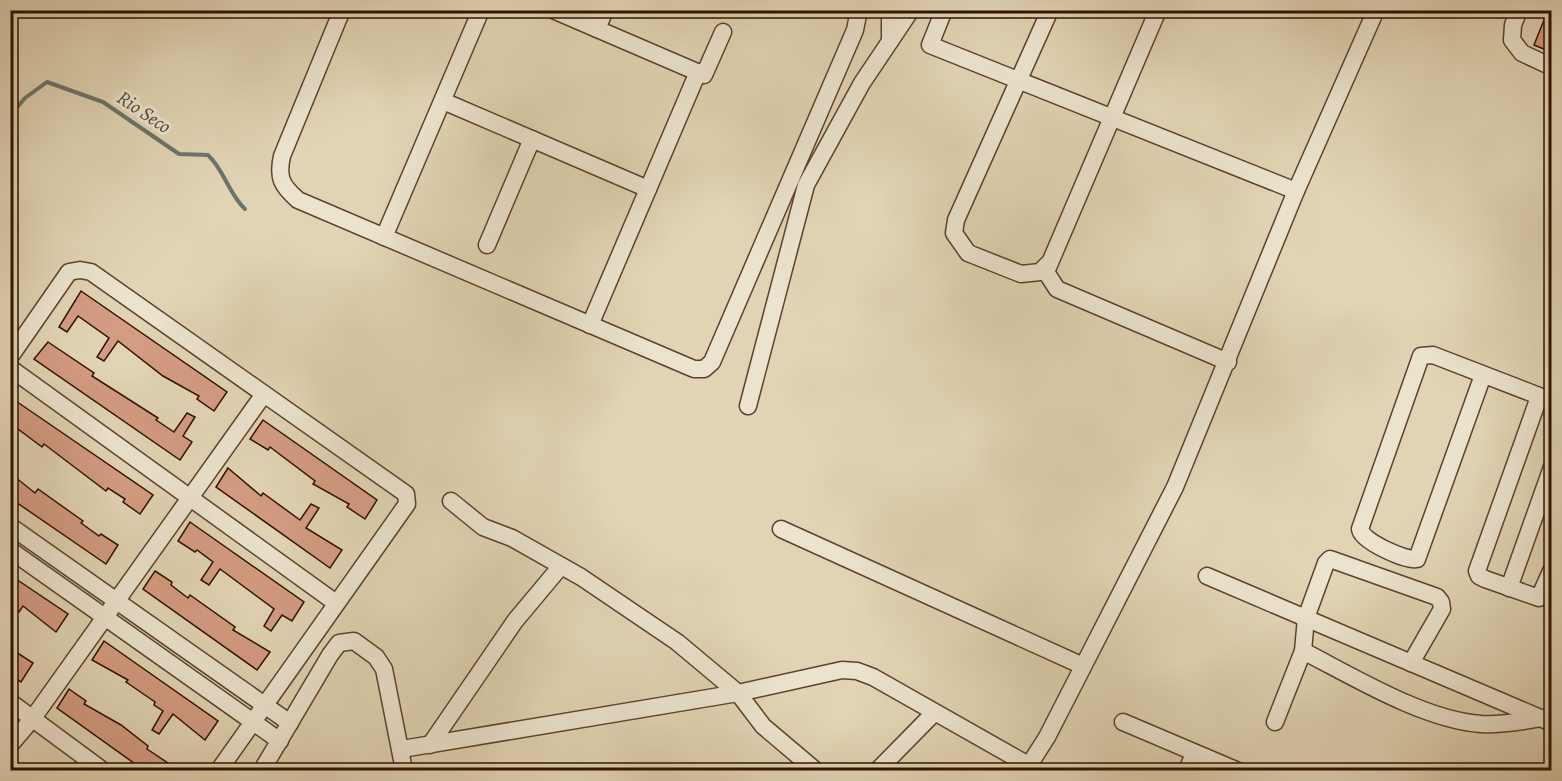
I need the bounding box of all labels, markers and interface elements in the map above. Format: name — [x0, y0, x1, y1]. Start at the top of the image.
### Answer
water label: Rio Seco — [112, 84, 176, 140]

